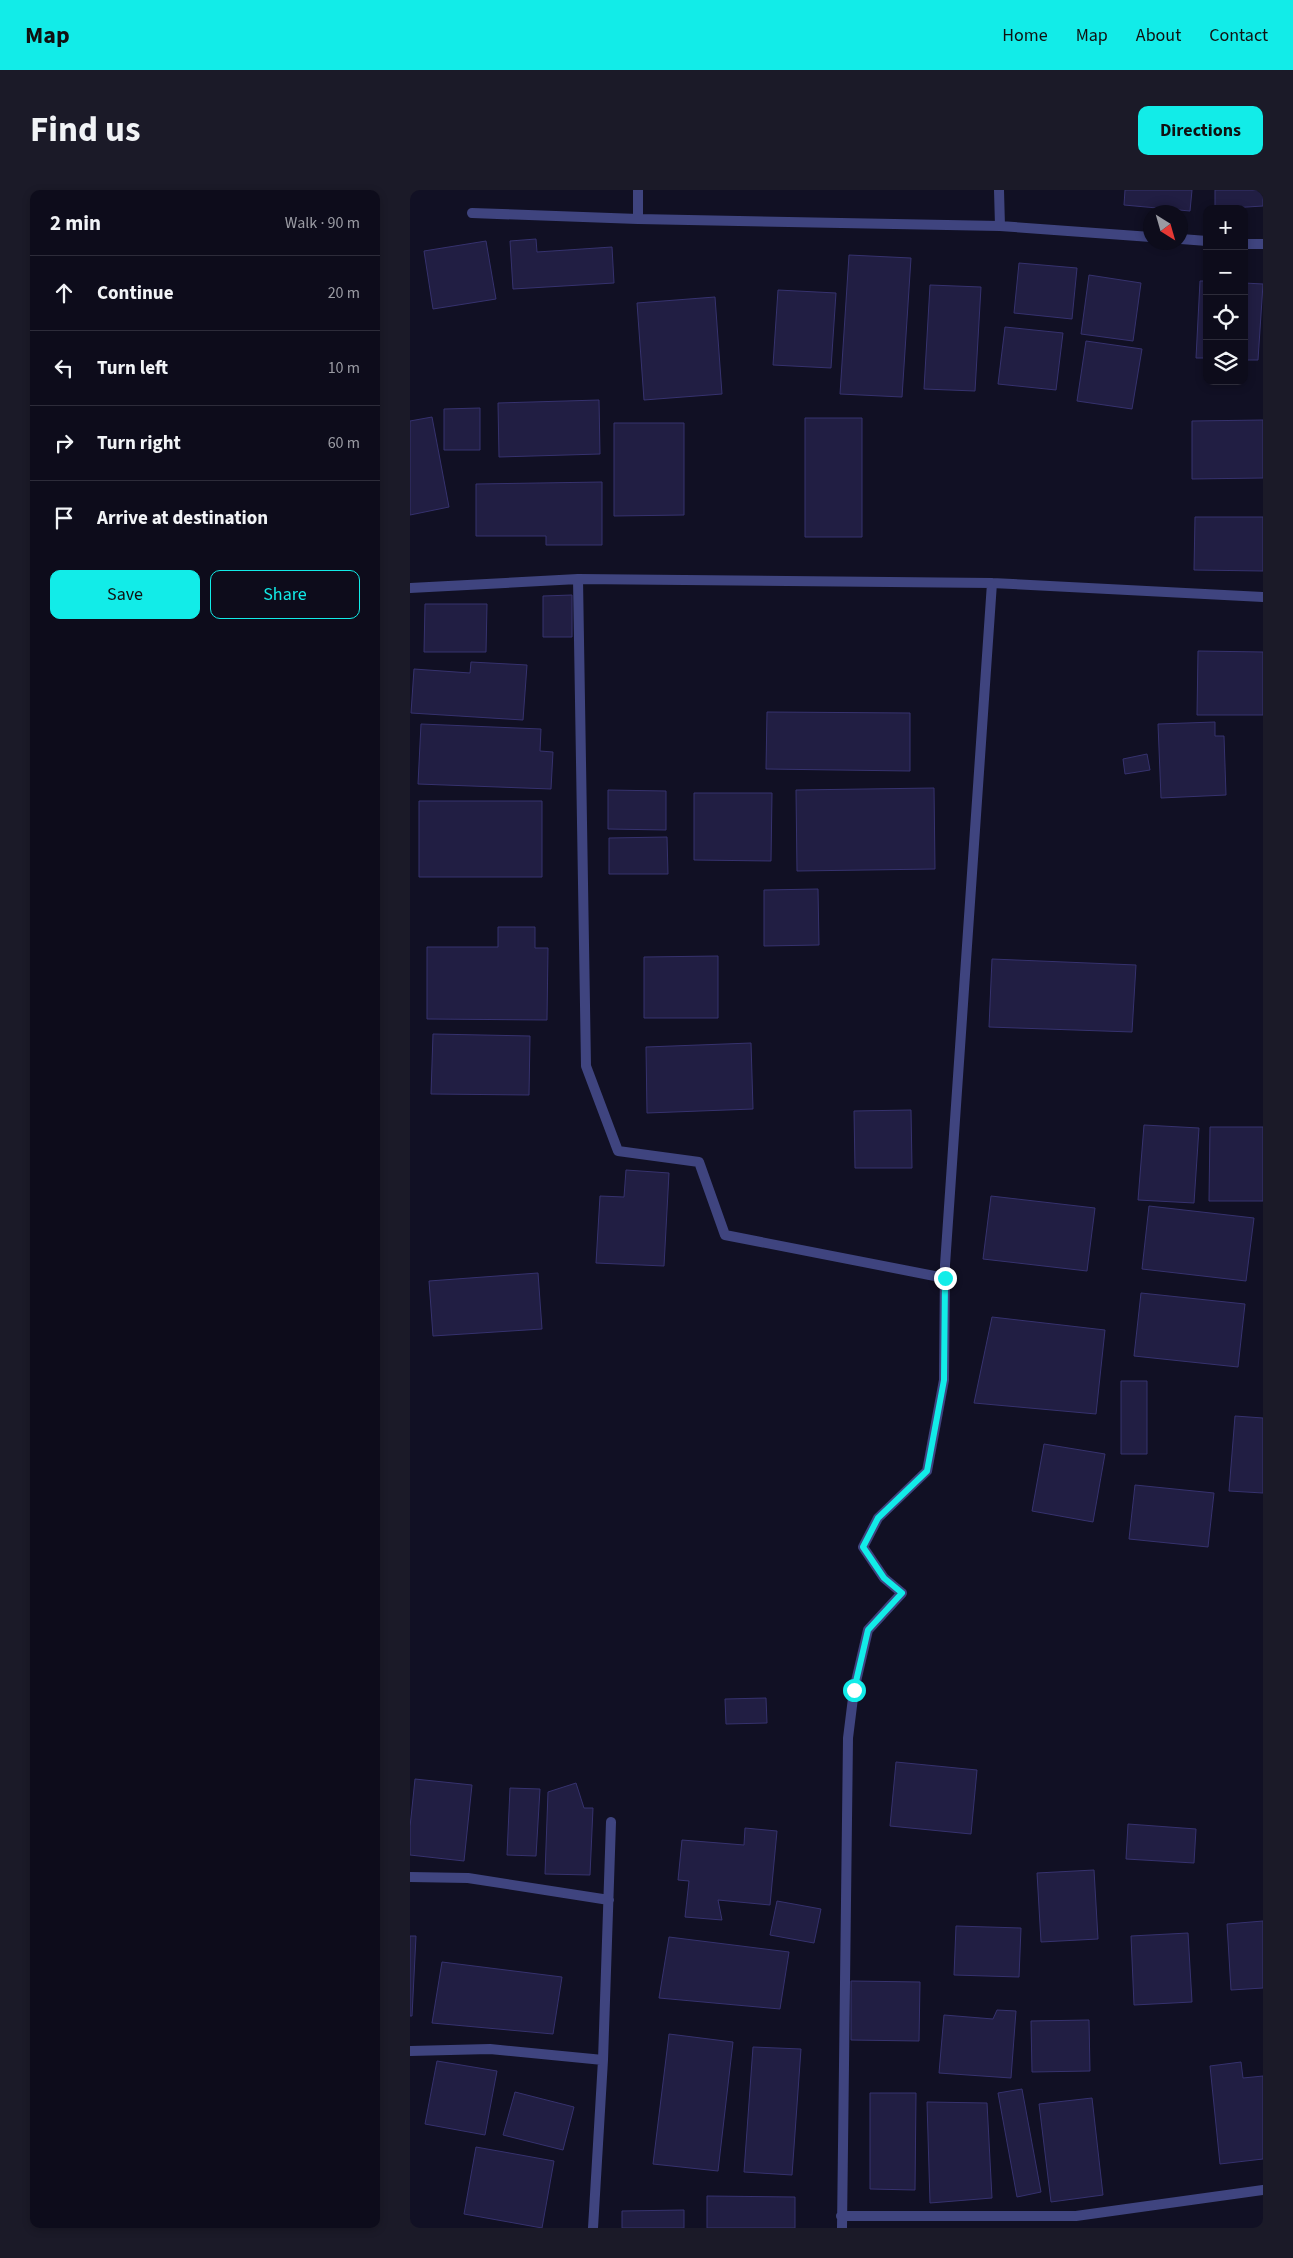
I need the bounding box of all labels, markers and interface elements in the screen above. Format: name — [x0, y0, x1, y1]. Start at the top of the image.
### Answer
text: Map — [25, 18, 70, 53]
text: Home — [1002, 23, 1048, 48]
text: Map — [1076, 23, 1108, 48]
text: About — [1136, 23, 1181, 48]
text: Contact — [1209, 23, 1268, 48]
text: Find us — [30, 105, 140, 155]
button: Directions — [1138, 106, 1263, 155]
north arrow — [1143, 205, 1188, 250]
map controls — [1203, 205, 1248, 385]
button: + — [1203, 205, 1248, 250]
text: 2 min — [50, 208, 101, 238]
text: Walk · 90 m — [285, 212, 360, 234]
button: − — [1203, 250, 1248, 295]
icon: ahead — [50, 279, 78, 307]
text: Continue — [97, 280, 174, 307]
text: 20 m — [328, 282, 360, 304]
button: locate — [1203, 295, 1248, 340]
button: layers — [1203, 340, 1248, 385]
icon: left — [50, 354, 78, 382]
text: Turn left — [97, 355, 168, 382]
text: 10 m — [328, 357, 360, 379]
icon: right — [50, 429, 78, 457]
text: Turn right — [97, 430, 181, 457]
text: 60 m — [328, 432, 360, 454]
icon: arrive — [50, 504, 78, 532]
text: Arrive at destination — [97, 505, 268, 532]
button: Save — [50, 570, 200, 619]
button: Share — [210, 570, 360, 619]
route end — [934, 1267, 957, 1290]
route start — [843, 1679, 866, 1702]

